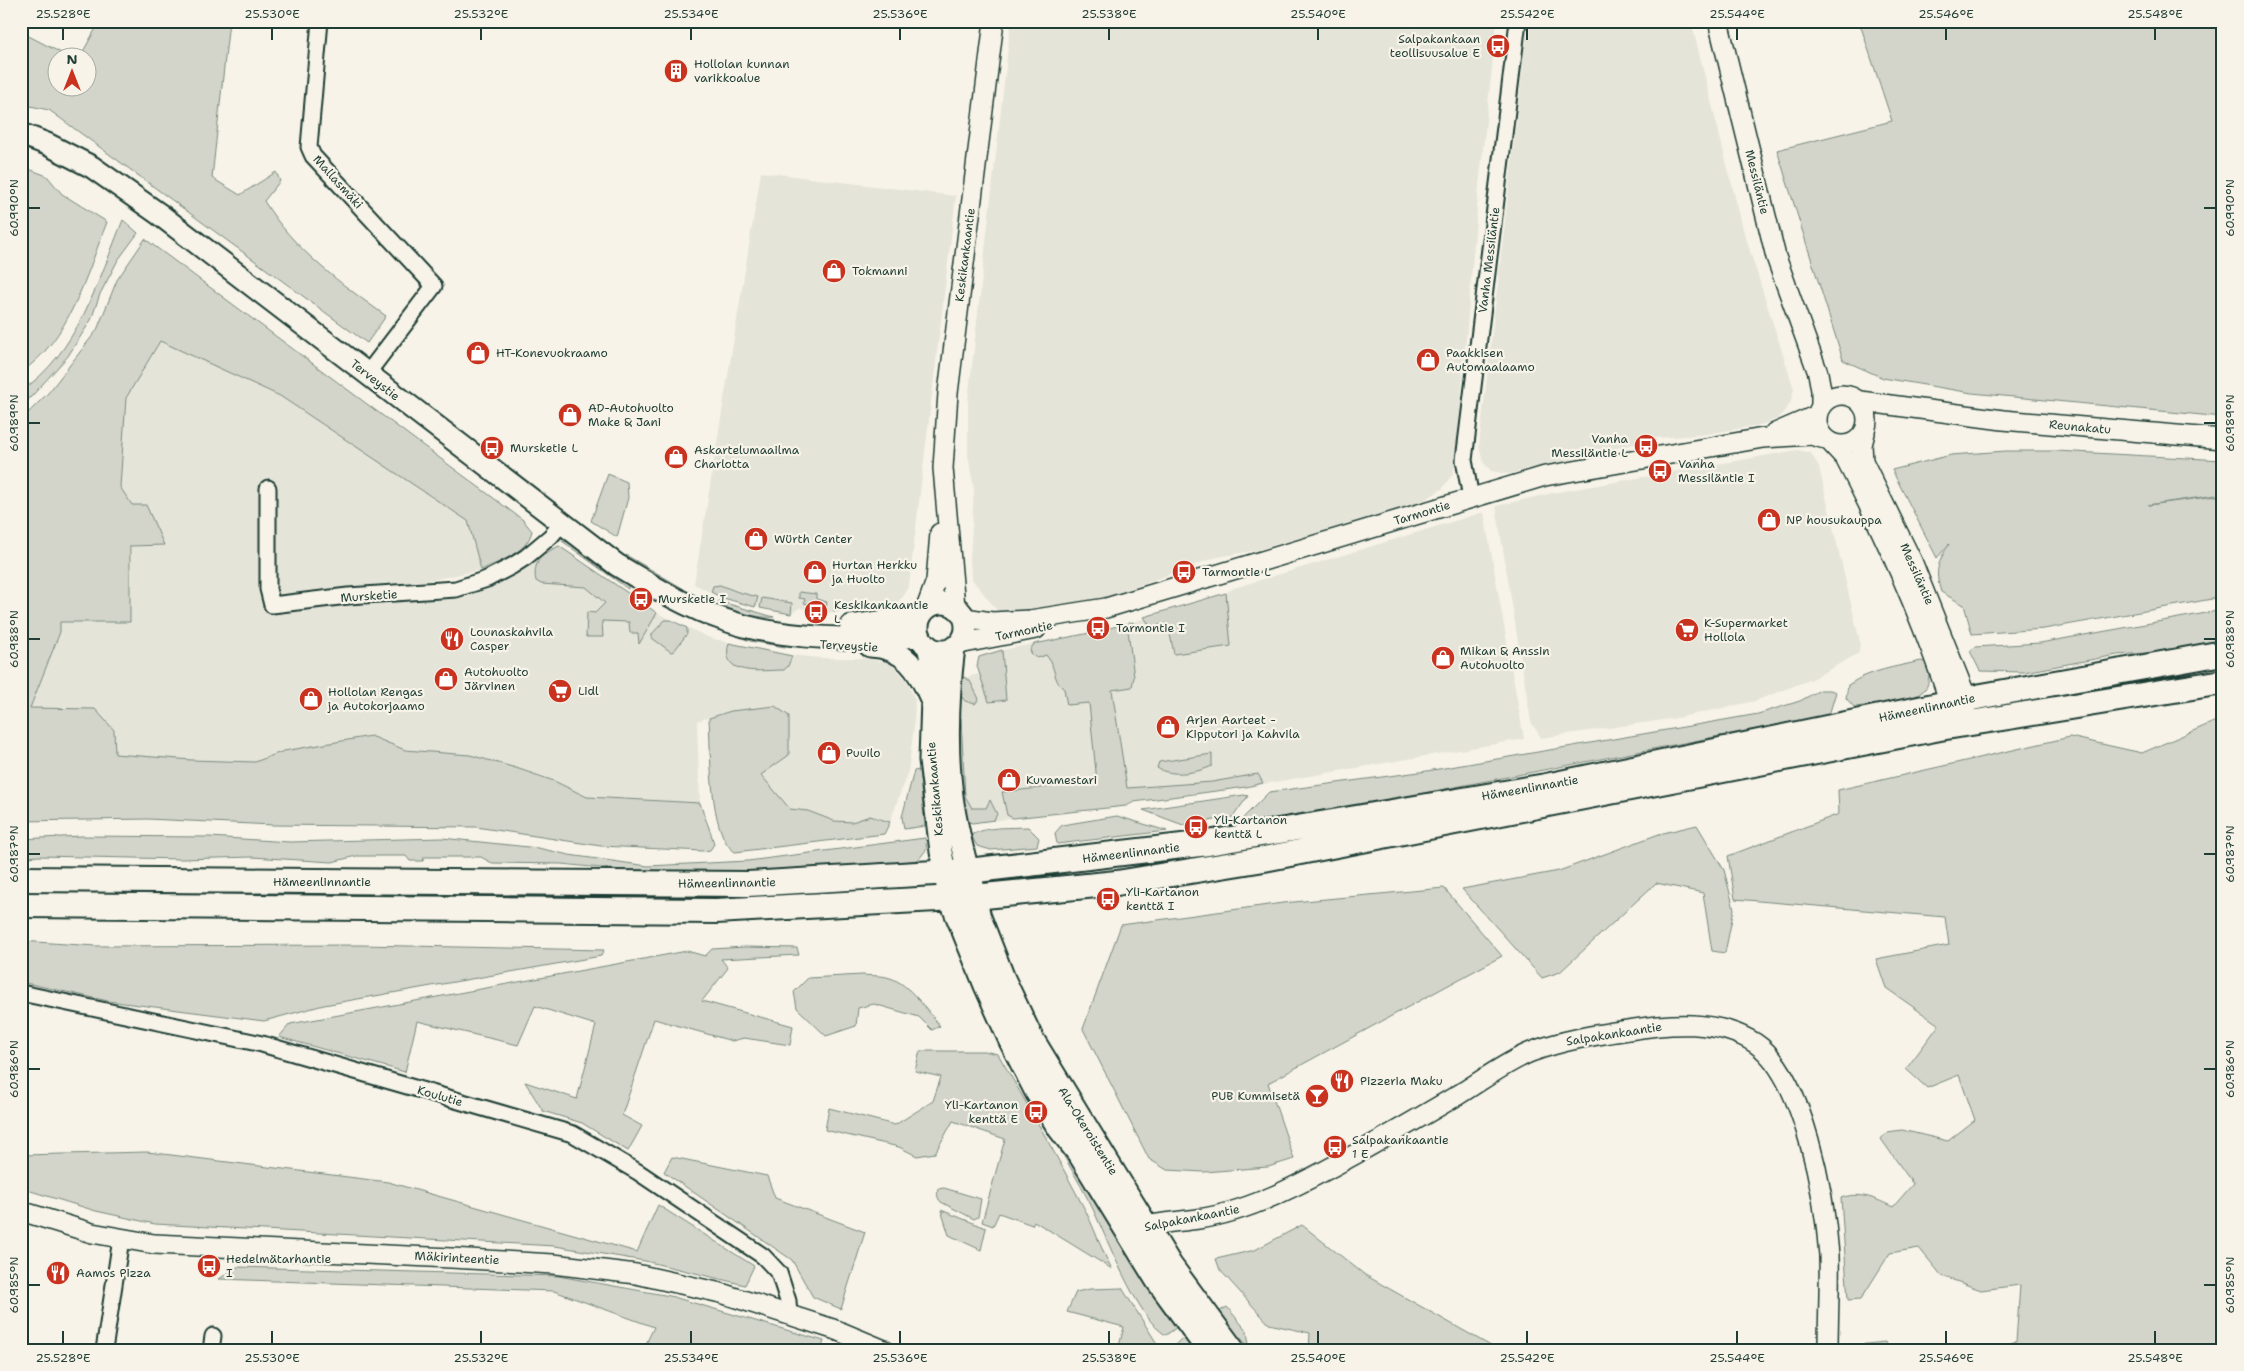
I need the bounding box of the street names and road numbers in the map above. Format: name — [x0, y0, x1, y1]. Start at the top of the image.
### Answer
street label: Messiläntie — [1741, 148, 1773, 216]
street label: Mallasmäki — [310, 152, 366, 212]
street label: Vanha Messiläntie — [1475, 206, 1503, 314]
street label: Keskikankaantie — [951, 207, 979, 303]
street label: Terveystie — [347, 356, 403, 404]
street label: Reunakatu — [2048, 416, 2112, 438]
street label: Tarmontie — [1392, 497, 1452, 529]
street label: Messiläntie — [1896, 541, 1938, 608]
street label: Mursketie — [340, 586, 398, 606]
street label: Tarmontie — [994, 617, 1054, 645]
street label: Terveystie — [819, 636, 879, 656]
street label: Hämeenlinnantie — [1877, 690, 1977, 726]
street label: Keskikankaantie — [923, 741, 947, 837]
street label: Hämeenlinnantie — [1480, 772, 1580, 804]
street label: Hämeenlinnantie — [1081, 839, 1181, 867]
street label: Hämeenlinnantie — [273, 874, 371, 890]
street label: Hämeenlinnantie — [678, 874, 776, 892]
street label: Salpakankaantie — [1565, 1019, 1663, 1049]
street label: Koulutie — [415, 1082, 465, 1110]
street label: Ala-Okeroistentie — [1054, 1084, 1122, 1178]
street label: Salpakankaantie — [1143, 1201, 1241, 1235]
street label: Mäkirinteentie — [414, 1248, 500, 1268]

